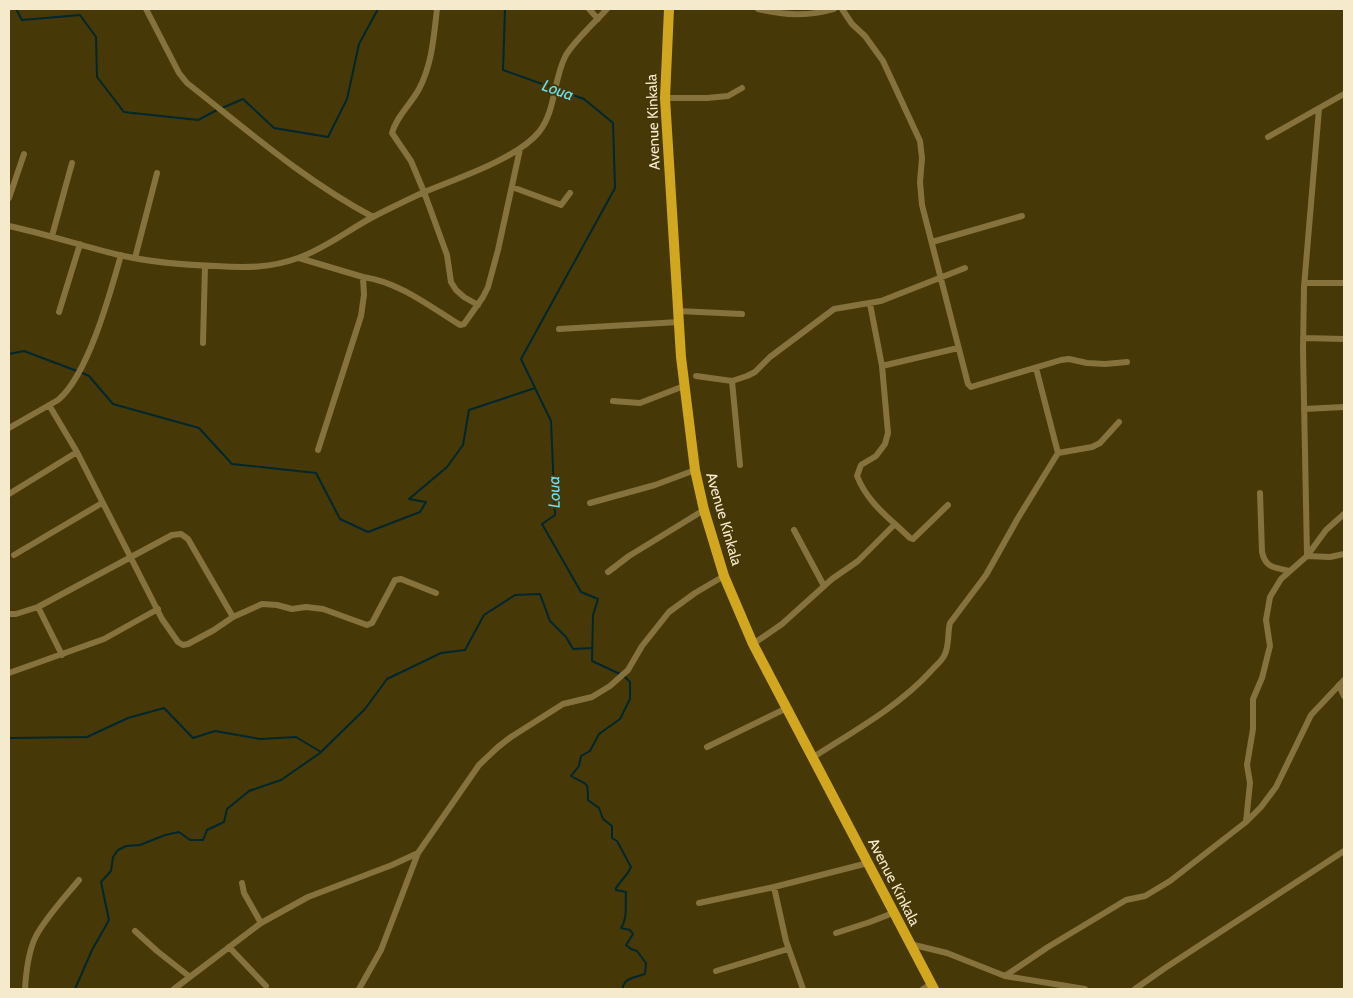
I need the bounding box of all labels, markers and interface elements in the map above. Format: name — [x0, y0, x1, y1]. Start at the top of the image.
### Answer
street label: Avenue Kinkala — [642, 73, 664, 170]
water label: Loua — [540, 76, 576, 104]
street label: Avenue Kinkala — [702, 470, 746, 568]
water label: Loua — [544, 476, 564, 508]
street label: Avenue Kinkala — [864, 835, 924, 930]

